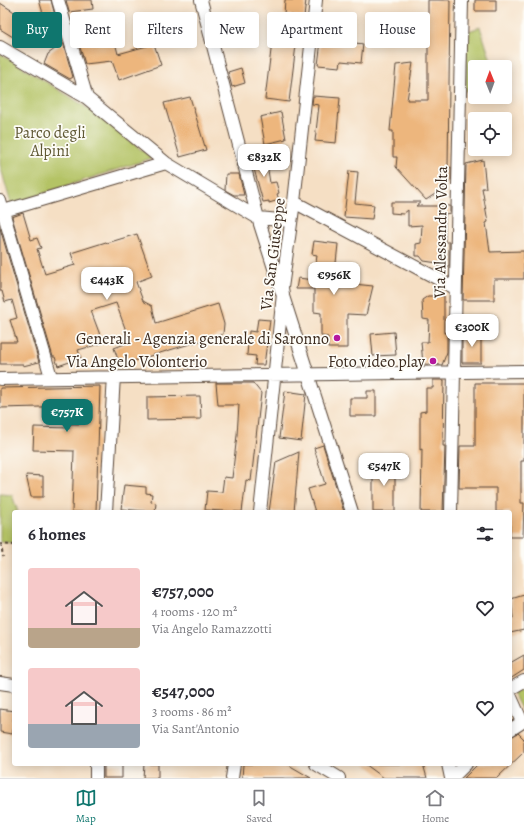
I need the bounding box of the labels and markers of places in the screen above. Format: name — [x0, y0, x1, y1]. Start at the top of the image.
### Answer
pin: €832K — [236, 144, 292, 178]
pin: €956K — [306, 262, 362, 296]
pin: €443K — [79, 267, 135, 301]
pin: €300K — [444, 314, 500, 348]
place label: Generali - Agenzia generale di Saronno — [76, 328, 329, 350]
marker: Generali - Agenzia generale di Saronno — [332, 333, 342, 343]
place label: Foto video play — [328, 351, 426, 373]
marker: Foto video play — [428, 356, 438, 366]
pin: €757K — [39, 399, 95, 433]
pin: €547K — [356, 453, 412, 487]

